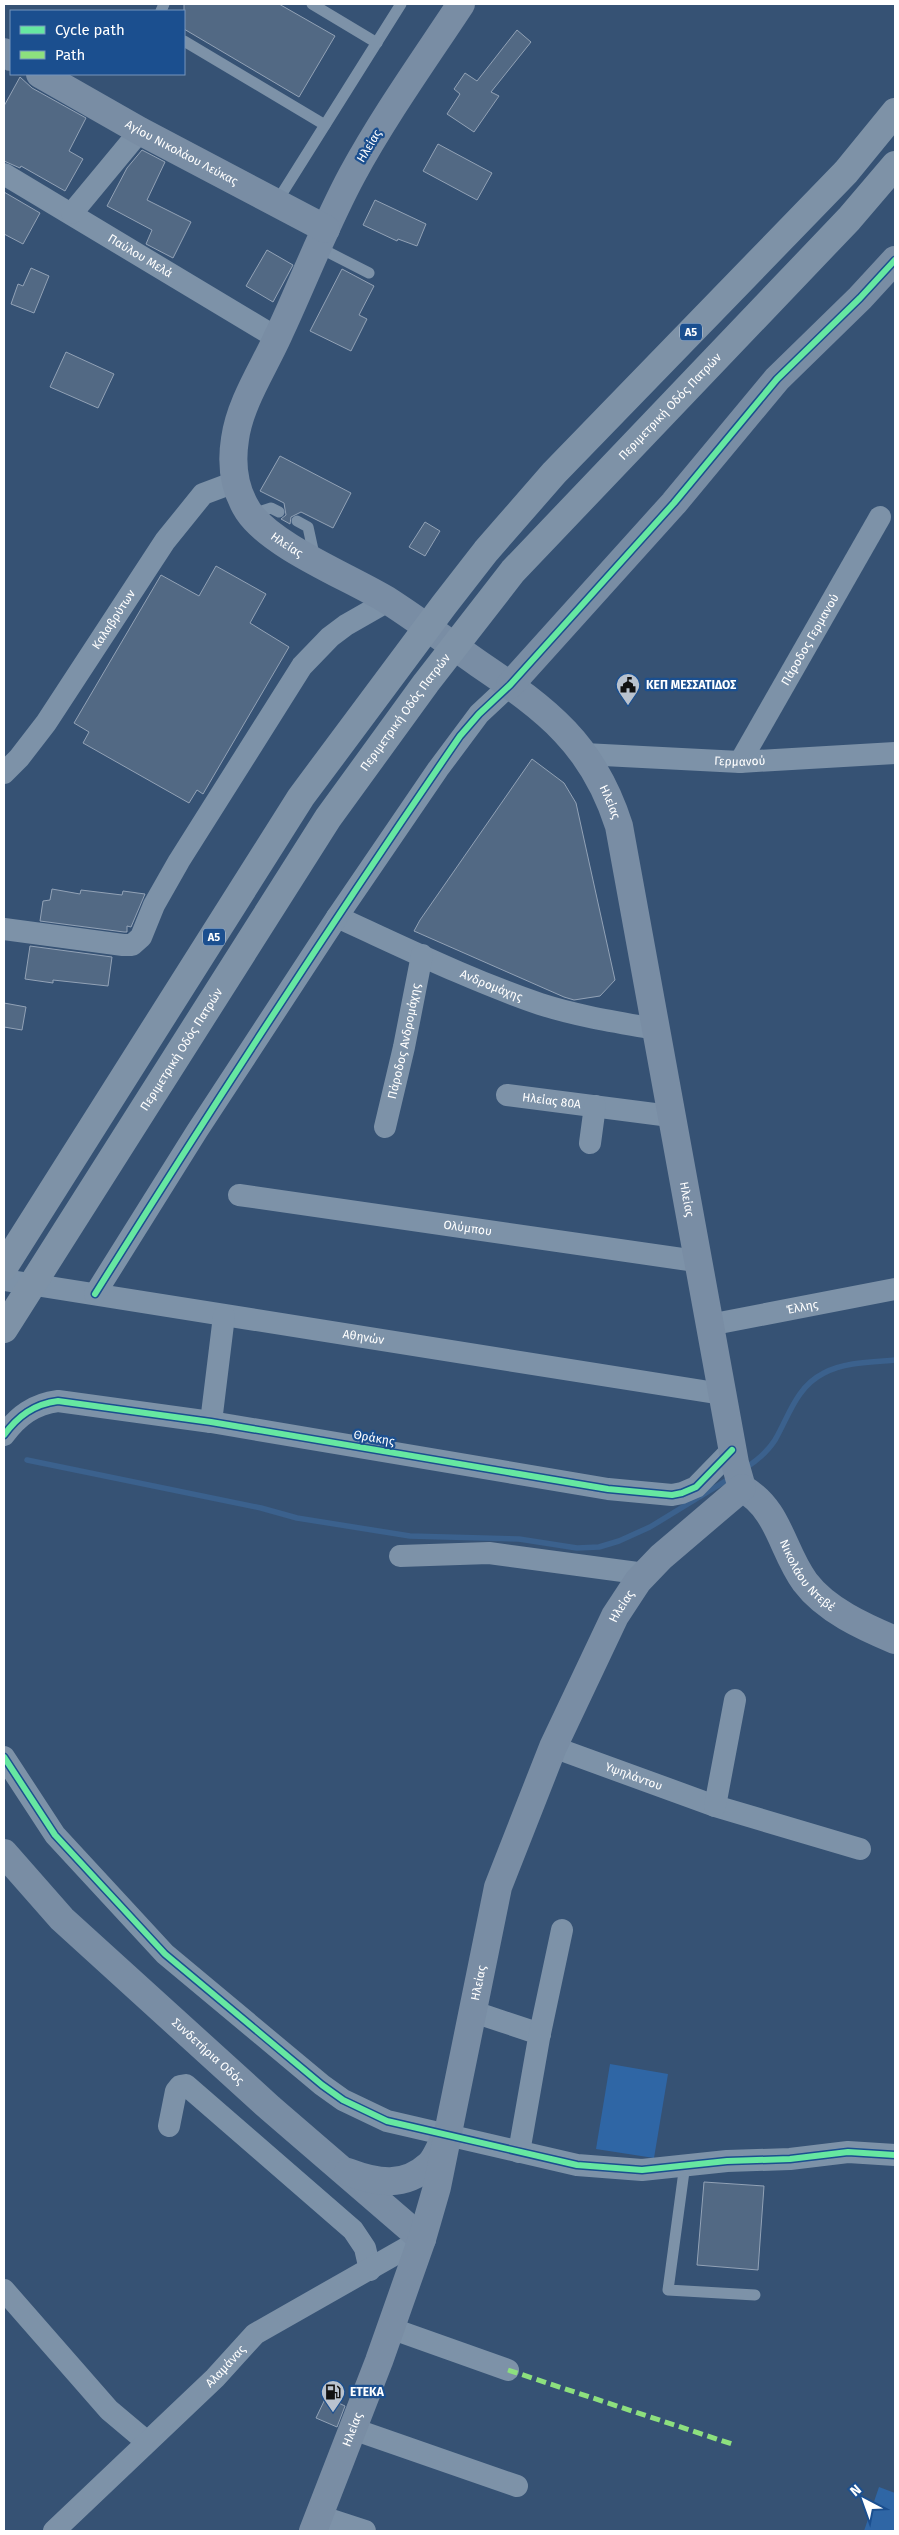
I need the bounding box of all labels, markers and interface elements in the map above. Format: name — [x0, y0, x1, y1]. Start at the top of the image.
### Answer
legend — [10, 10, 185, 75]
text: Cycle path — [55, 21, 125, 39]
text: Path — [55, 46, 85, 64]
street label: Αγίου Νικολάου Λεύκας — [123, 117, 241, 189]
street label: Ηλείας — [354, 127, 384, 165]
street label: Παύλου Μελά — [106, 231, 175, 281]
road number: Α5 — [680, 324, 702, 341]
street label: Περιμετρική Οδός Πατρών — [616, 350, 724, 463]
street label: Ηλείας — [268, 529, 306, 561]
street label: Καλαβρύτων — [89, 587, 138, 652]
street label: Πάροδος Γερμανού — [778, 591, 842, 688]
street label: Περιμετρική Οδός Πατρών — [357, 651, 453, 774]
public building icon: ΚΕΠ ΜΕΣΣΑΤΙΔΟΣ — [615, 672, 641, 706]
place label: ΚΕΠ ΜΕΣΣΑΤΙΔΟΣ — [646, 678, 736, 692]
street label: Γερμανού — [714, 754, 766, 769]
street label: Ηλείας — [597, 783, 623, 821]
road number: Α5 — [203, 929, 225, 946]
street label: Ανδρομάχης — [458, 967, 525, 1004]
street label: Πάροδος Ανδρομάχης — [385, 982, 423, 1100]
street label: Περιμετρική Οδός Πατρών — [137, 985, 225, 1113]
street label: Ηλείας 80Α — [521, 1090, 582, 1111]
street label: Ηλείας — [677, 1180, 697, 1218]
street label: Ολύμπου — [442, 1218, 493, 1238]
street label: Έλλης — [785, 1297, 820, 1317]
street label: Αθηνών — [342, 1327, 385, 1347]
street label: Θράκης — [352, 1428, 396, 1449]
street label: Νικολάου Ντεβέ — [777, 1537, 838, 1615]
street label: Ηλείας — [606, 1587, 637, 1625]
street label: Υψηλάντου — [603, 1760, 665, 1793]
street label: Ηλείας — [468, 1964, 489, 2002]
street label: Συνδετήρια Οδός — [169, 2015, 247, 2088]
street label: Αλαμάνας — [203, 2342, 249, 2390]
fuel station icon: ΕΤΕΚΑ — [320, 2379, 346, 2413]
place label: ΕΤΕΚΑ — [350, 2385, 385, 2399]
street label: Ηλείας — [339, 2410, 366, 2449]
north arrow — [839, 2475, 889, 2525]
text: N — [847, 2481, 865, 2500]

